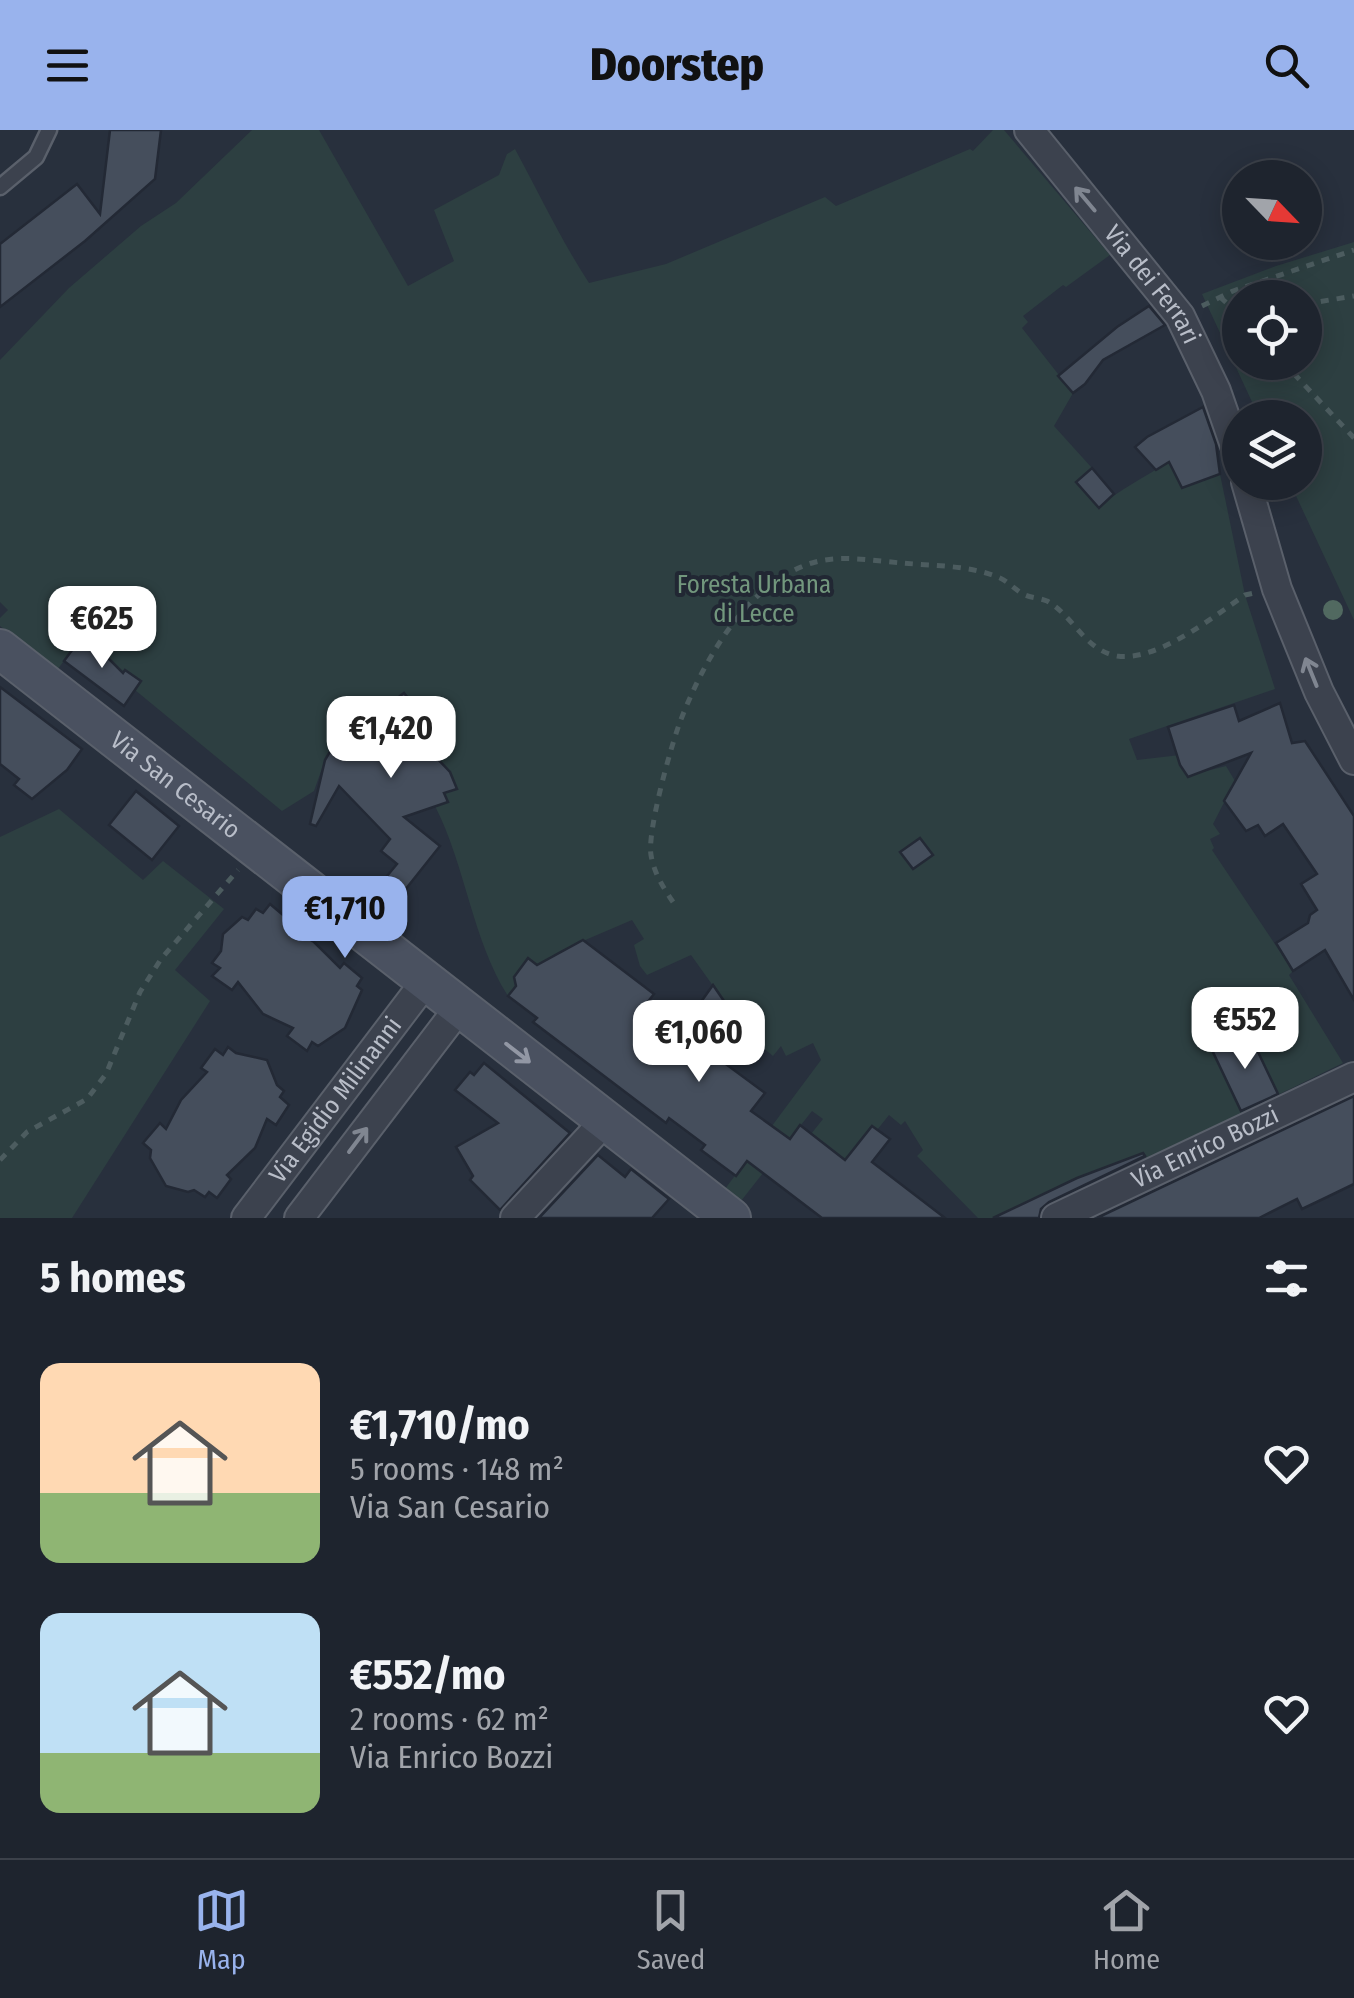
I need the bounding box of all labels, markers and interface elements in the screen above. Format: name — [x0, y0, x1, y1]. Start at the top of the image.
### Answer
icon: menu — [40, 38, 95, 93]
text: Doorstep — [590, 38, 764, 92]
icon: search — [1259, 38, 1314, 93]
north arrow — [1222, 160, 1322, 260]
map controls — [1222, 160, 1322, 500]
one-way arrow — [1074, 186, 1096, 212]
street label: Via dei Ferrari — [1098, 219, 1206, 349]
button: locate — [1222, 280, 1322, 380]
button: layers — [1222, 400, 1322, 500]
park label: Foresta Urbana di Lecce — [677, 570, 831, 629]
pin: €625 — [43, 586, 161, 671]
text: €625 — [70, 599, 134, 637]
one-way arrow — [1301, 658, 1319, 688]
pin: €1,420 — [310, 696, 472, 781]
text: €1,420 — [349, 709, 433, 747]
street label: Via San Cesario — [104, 725, 246, 845]
pin: €1,710 — [264, 876, 426, 961]
text: €1,710 — [304, 889, 386, 927]
pin: €552 — [1186, 987, 1304, 1072]
pin: €1,060 — [618, 1000, 780, 1085]
text: €552 — [1214, 1000, 1276, 1038]
street label: Via Egidio Milinanni — [263, 1011, 408, 1189]
text: €1,060 — [655, 1013, 743, 1051]
one-way arrow — [504, 1043, 531, 1064]
street label: Via Enrico Bozzi — [1127, 1100, 1283, 1195]
one-way arrow — [348, 1127, 369, 1154]
icon: filters — [1259, 1251, 1314, 1306]
text: 5 homes — [40, 1253, 186, 1303]
text: €1,710/mo — [350, 1400, 530, 1450]
icon: home — [120, 1403, 240, 1523]
icon: heart — [1259, 1436, 1314, 1491]
text: 5 rooms · 148 m² — [350, 1450, 564, 1488]
text: Via San Cesario — [350, 1488, 550, 1526]
text: €552/mo — [350, 1650, 505, 1700]
icon: home — [120, 1653, 240, 1773]
icon: heart — [1259, 1686, 1314, 1741]
text: 2 rooms · 62 m² — [350, 1700, 549, 1738]
text: Via Enrico Bozzi — [350, 1738, 553, 1776]
tab: Map — [194, 1883, 249, 1976]
tab: Saved — [637, 1883, 705, 1976]
tab: Home — [1093, 1883, 1160, 1976]

